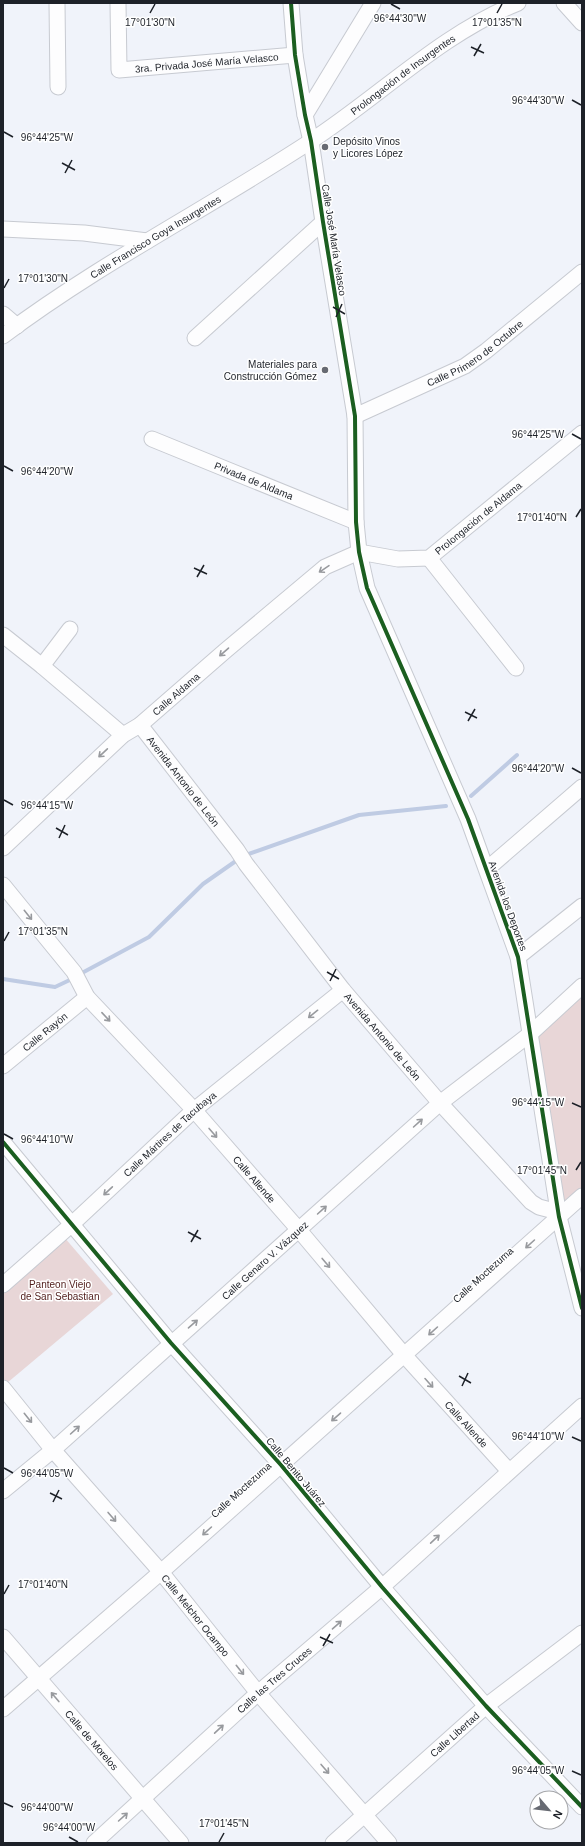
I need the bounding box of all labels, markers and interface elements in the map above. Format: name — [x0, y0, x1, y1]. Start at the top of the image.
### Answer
text: 96°44'30"W — [374, 13, 427, 24]
text: 17°01'30"N — [125, 17, 175, 28]
text: 17°01'35"N — [472, 17, 522, 28]
street label: Prolongación de Insurgentes — [348, 32, 457, 117]
street label: 3ra. Privada José María Velasco — [134, 51, 279, 74]
text: 96°44'30"W — [512, 95, 565, 106]
text: 96°44'25"W — [21, 132, 74, 143]
place label: Depósito Vinos y Licores López — [333, 136, 403, 159]
marker: Depósito Vinos y Licores López — [320, 142, 330, 152]
street label: Calle José María Velasco — [320, 183, 348, 297]
street label: Calle Francisco Goya Insurgentes — [88, 193, 223, 280]
text: 17°01'30"N — [18, 273, 68, 284]
street label: Calle Primero de Octubre — [425, 317, 525, 388]
place label: Materiales para Construcción Gómez — [224, 359, 317, 382]
marker: Materiales para Construcción Gómez — [320, 365, 330, 375]
text: 96°44'25"W — [512, 429, 565, 440]
street label: Privada de Aldama — [213, 460, 295, 502]
text: 96°44'20"W — [21, 466, 74, 477]
street label: Prolongación de Aldama — [433, 479, 524, 556]
text: 17°01'40"N — [517, 512, 567, 523]
one-way arrow — [319, 565, 330, 573]
one-way arrow — [219, 647, 229, 656]
street label: Calle Aldama — [150, 670, 202, 717]
street label: Avenida Antonio de León — [145, 734, 222, 828]
one-way arrow — [98, 749, 109, 758]
text: 96°44'20"W — [512, 763, 565, 774]
text: 96°44'15"W — [21, 800, 74, 811]
street label: Avenida los Deportes — [487, 860, 529, 952]
one-way arrow — [23, 910, 32, 921]
text: 17°01'35"N — [18, 926, 68, 937]
street label: Avenida Antonio de León — [342, 991, 423, 1082]
street label: Calle Rayón — [20, 1010, 69, 1053]
one-way arrow — [308, 1010, 318, 1019]
one-way arrow — [101, 1012, 111, 1022]
street label: Calle Mártires de Tacubaya — [121, 1089, 218, 1179]
text: 96°44'15"W — [512, 1097, 565, 1108]
one-way arrow — [413, 1118, 423, 1127]
one-way arrow — [209, 1127, 218, 1138]
text: 96°44'10"W — [21, 1134, 74, 1145]
street label: Calle Allende — [231, 1154, 278, 1205]
text: 17°01'45"N — [517, 1165, 567, 1176]
one-way arrow — [103, 1186, 114, 1195]
one-way arrow — [316, 1206, 326, 1215]
street label: Calle Genaro V. Vázquez — [219, 1219, 310, 1302]
one-way arrow — [524, 1239, 535, 1248]
street label: Calle Moctezuma — [451, 1245, 516, 1305]
one-way arrow — [322, 1257, 331, 1268]
park label: Panteon Viejo de San Sebastian — [21, 1279, 99, 1302]
one-way arrow — [187, 1319, 198, 1328]
one-way arrow — [428, 1326, 438, 1335]
one-way arrow — [424, 1378, 433, 1388]
street label: Calle Allende — [443, 1399, 491, 1450]
one-way arrow — [331, 1412, 341, 1422]
one-way arrow — [23, 1413, 32, 1424]
one-way arrow — [70, 1425, 81, 1434]
text: 96°44'10"W — [512, 1431, 565, 1442]
street label: Calle Benito Juárez — [264, 1435, 328, 1509]
street label: Calle Moctezuma — [209, 1460, 274, 1520]
text: 96°44'05"W — [21, 1468, 74, 1479]
one-way arrow — [108, 1511, 117, 1522]
one-way arrow — [202, 1527, 212, 1536]
one-way arrow — [429, 1535, 439, 1544]
street label: Calle Melchor Ocampo — [160, 1572, 232, 1659]
text: 17°01'40"N — [18, 1579, 68, 1590]
one-way arrow — [332, 1621, 343, 1630]
street label: Calle las Tres Cruces — [234, 1644, 314, 1715]
one-way arrow — [236, 1665, 245, 1676]
one-way arrow — [50, 1692, 60, 1702]
street label: Calle de Morelos — [63, 1708, 121, 1772]
street label: Calle Libertad — [428, 1710, 481, 1759]
one-way arrow — [214, 1725, 224, 1734]
one-way arrow — [320, 1764, 329, 1774]
text: 96°44'05"W — [512, 1765, 565, 1776]
north arrow — [529, 1790, 569, 1830]
text: 96°44'00"W — [21, 1802, 74, 1813]
text: N — [551, 1808, 565, 1821]
one-way arrow — [118, 1812, 128, 1822]
text: 17°01'45"N — [199, 1818, 249, 1829]
text: 96°44'00"W — [43, 1822, 96, 1833]

